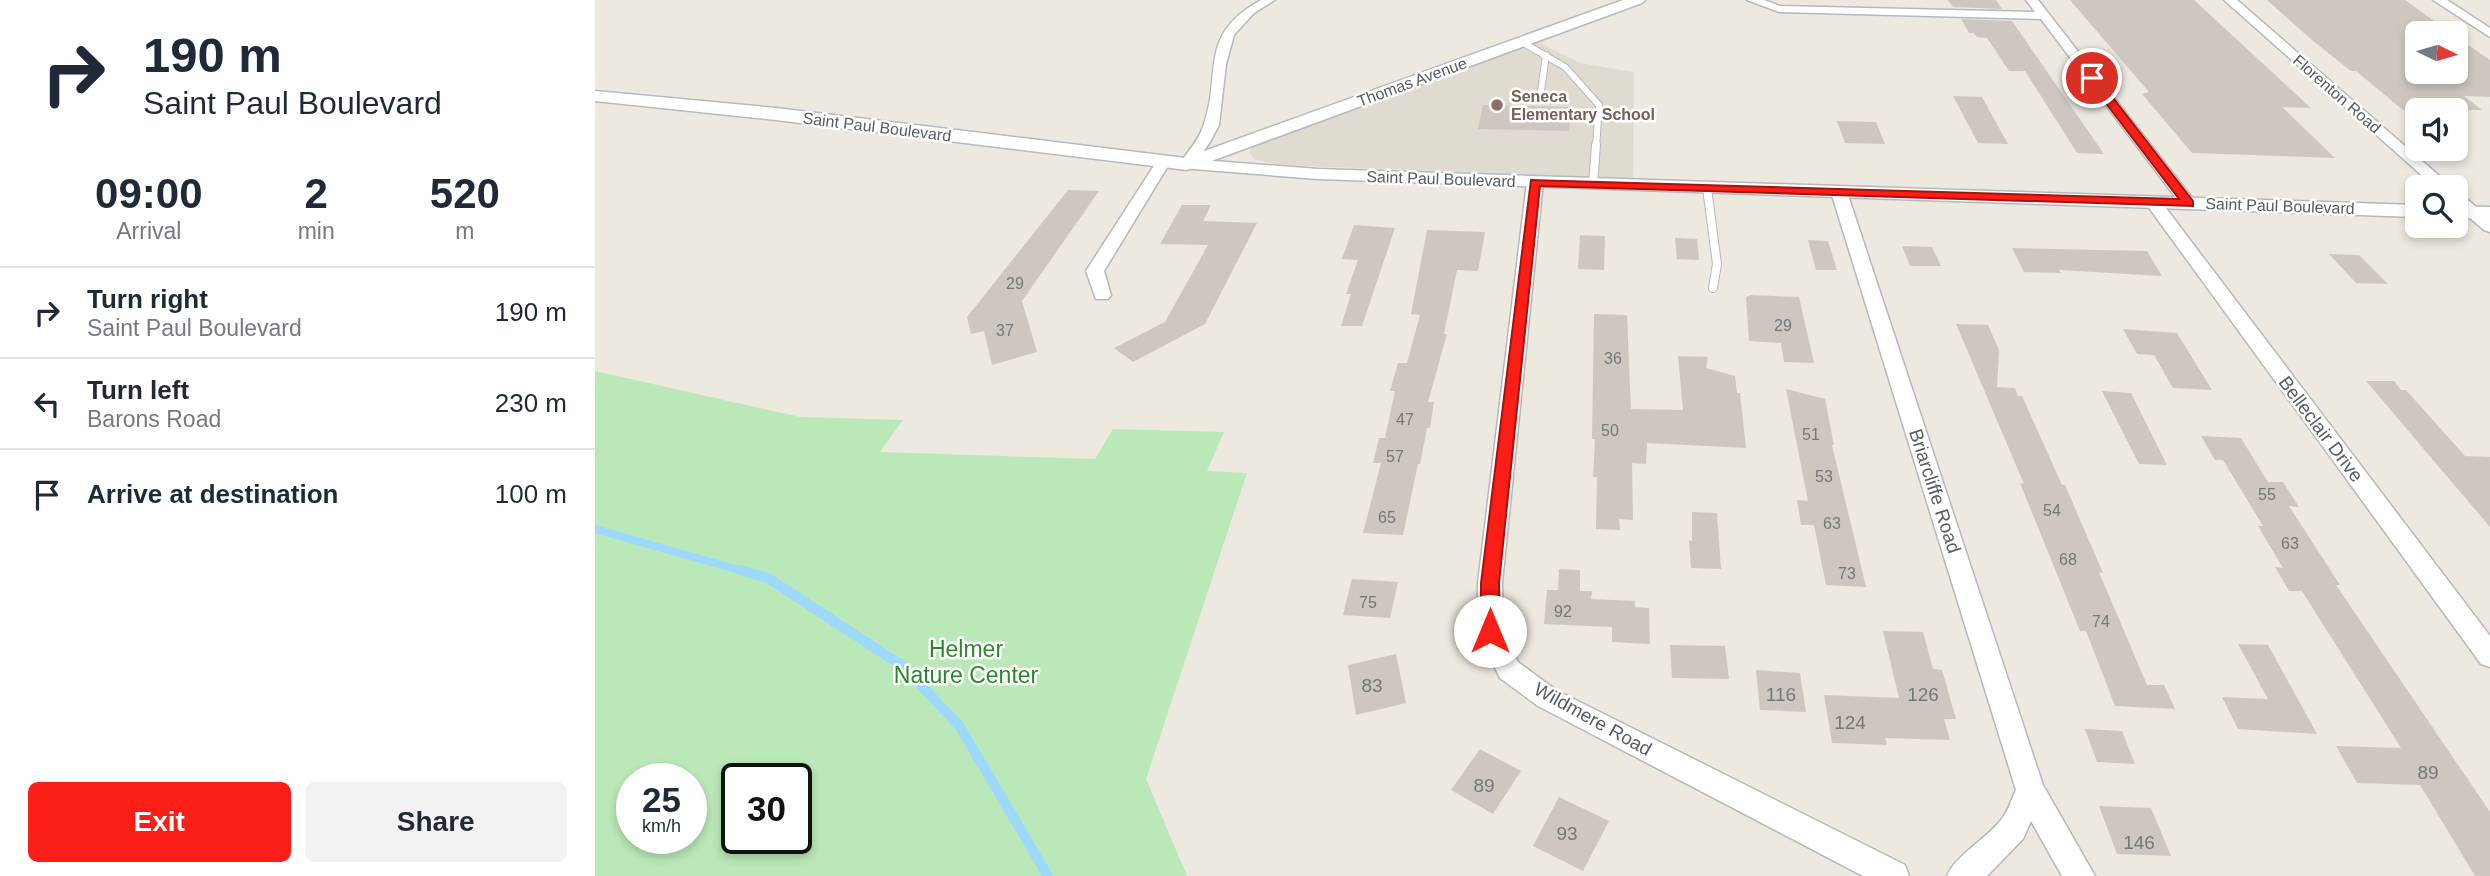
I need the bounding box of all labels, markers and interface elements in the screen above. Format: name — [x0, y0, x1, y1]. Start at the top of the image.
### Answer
north arrow — [2405, 21, 2467, 84]
map controls — [2405, 21, 2468, 238]
icon: right — [28, 28, 119, 119]
text: 190 m — [143, 28, 282, 82]
pin — [2062, 48, 2122, 108]
street label: Florenton Road — [2290, 51, 2384, 137]
street label: Thomas Avenue — [1355, 54, 1469, 110]
icon: arrive — [2073, 59, 2111, 97]
text: Saint Paul Boulevard — [143, 85, 442, 121]
place label: Seneca Elementary School — [1511, 88, 1655, 123]
marker: Seneca Elementary School — [1489, 97, 1505, 113]
button: sound — [2405, 98, 2468, 161]
street label: Saint Paul Boulevard — [802, 109, 952, 145]
street label: Saint Paul Boulevard — [1366, 168, 1516, 190]
text: 09:00 — [95, 170, 203, 217]
text: 2 — [304, 170, 328, 217]
text: 520 — [430, 170, 500, 217]
button: search — [2405, 175, 2468, 238]
street label: Saint Paul Boulevard — [2205, 195, 2355, 217]
text: Arrival — [116, 218, 181, 244]
text: min — [298, 218, 335, 244]
text: m — [455, 218, 474, 244]
house number: 29 — [1006, 275, 1024, 292]
text: Turn right — [87, 284, 208, 314]
icon: right — [28, 294, 66, 332]
text: 190 m — [495, 297, 567, 327]
text: Saint Paul Boulevard — [87, 315, 302, 341]
house number: 29 — [1774, 317, 1792, 334]
house number: 37 — [996, 322, 1014, 339]
house number: 36 — [1604, 350, 1622, 367]
street label: Belleclair Drive — [2274, 372, 2368, 486]
text: Turn left — [87, 375, 189, 405]
icon: left — [28, 385, 66, 423]
text: 230 m — [495, 388, 567, 418]
text: Barons Road — [87, 406, 221, 432]
house number: 47 — [1396, 411, 1414, 428]
house number: 50 — [1601, 422, 1619, 439]
house number: 51 — [1802, 426, 1820, 443]
street label: Briarcliffe Road — [1905, 426, 1965, 556]
house number: 57 — [1386, 448, 1404, 465]
house number: 53 — [1815, 468, 1833, 485]
icon: arrive — [28, 476, 66, 514]
text: Arrive at destination — [87, 479, 338, 509]
text: 100 m — [495, 479, 567, 509]
house number: 55 — [2258, 486, 2276, 503]
house number: 54 — [2043, 502, 2061, 519]
house number: 65 — [1378, 509, 1396, 526]
house number: 63 — [1823, 515, 1841, 532]
house number: 63 — [2281, 535, 2299, 552]
house number: 68 — [2059, 551, 2077, 568]
house number: 73 — [1838, 565, 1856, 582]
house number: 75 — [1359, 594, 1377, 611]
position arrow — [1453, 594, 1527, 668]
house number: 92 — [1554, 603, 1572, 620]
house number: 74 — [2092, 613, 2110, 630]
park label: Helmer Nature Center — [894, 636, 1039, 688]
house number: 83 — [1361, 675, 1383, 696]
street label: Wildmere Road — [1531, 678, 1655, 760]
house number: 116 — [1766, 684, 1796, 705]
house number: 126 — [1907, 684, 1939, 705]
house number: 124 — [1834, 712, 1866, 733]
house number: 89 — [2417, 762, 2439, 783]
speed limit sign: 30 — [721, 763, 812, 854]
house number: 89 — [1473, 775, 1495, 796]
text: 25 — [642, 780, 681, 819]
button: Exit — [28, 782, 291, 862]
button: Share — [305, 782, 567, 862]
text: km/h — [642, 816, 681, 836]
house number: 93 — [1556, 823, 1578, 844]
house number: 146 — [2123, 832, 2155, 853]

